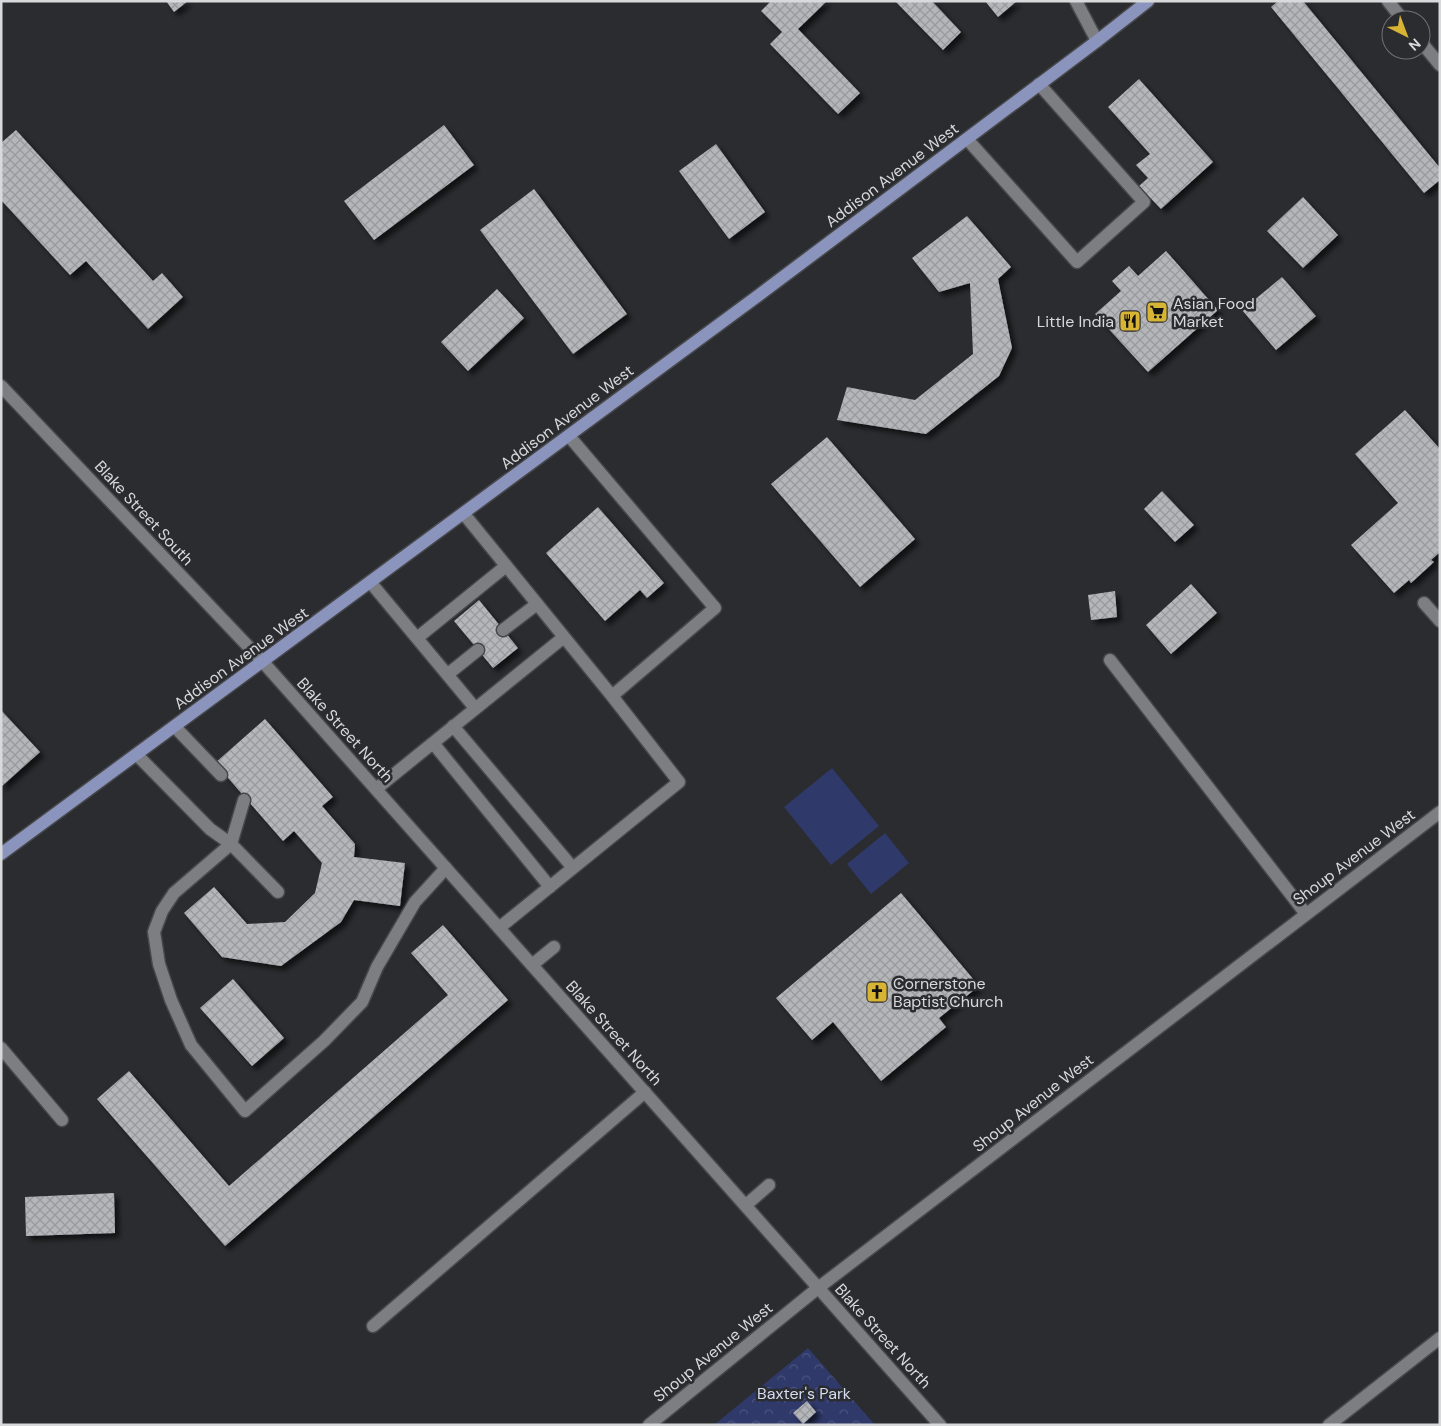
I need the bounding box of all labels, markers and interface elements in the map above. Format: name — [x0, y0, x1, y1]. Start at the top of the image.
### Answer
north arrow — [1381, 10, 1431, 60]
text: N — [1405, 35, 1425, 55]
street label: Addison Avenue West — [821, 118, 963, 232]
place label: Asian Food Market — [1173, 293, 1255, 332]
supermarket icon: Asian Food Market — [1145, 300, 1169, 324]
restaurant icon: Little India — [1118, 309, 1142, 333]
place label: Little India — [1037, 311, 1114, 332]
street label: Addison Avenue West — [496, 360, 638, 474]
street label: Blake Street South — [90, 456, 198, 570]
street label: Addison Avenue West — [170, 602, 312, 714]
street label: Blake Street North — [292, 673, 398, 787]
street label: Shoup Avenue West — [1289, 804, 1419, 910]
place label: Cornerstone Baptist Church — [893, 973, 1003, 1012]
street label: Blake Street North — [561, 976, 667, 1090]
church icon: Cornerstone Baptist Church — [865, 980, 889, 1004]
street label: Shoup Avenue West — [968, 1049, 1098, 1157]
street label: Blake Street North — [830, 1279, 936, 1393]
street label: Shoup Avenue West — [649, 1297, 777, 1407]
park label: Baxter's Park — [757, 1383, 851, 1404]

